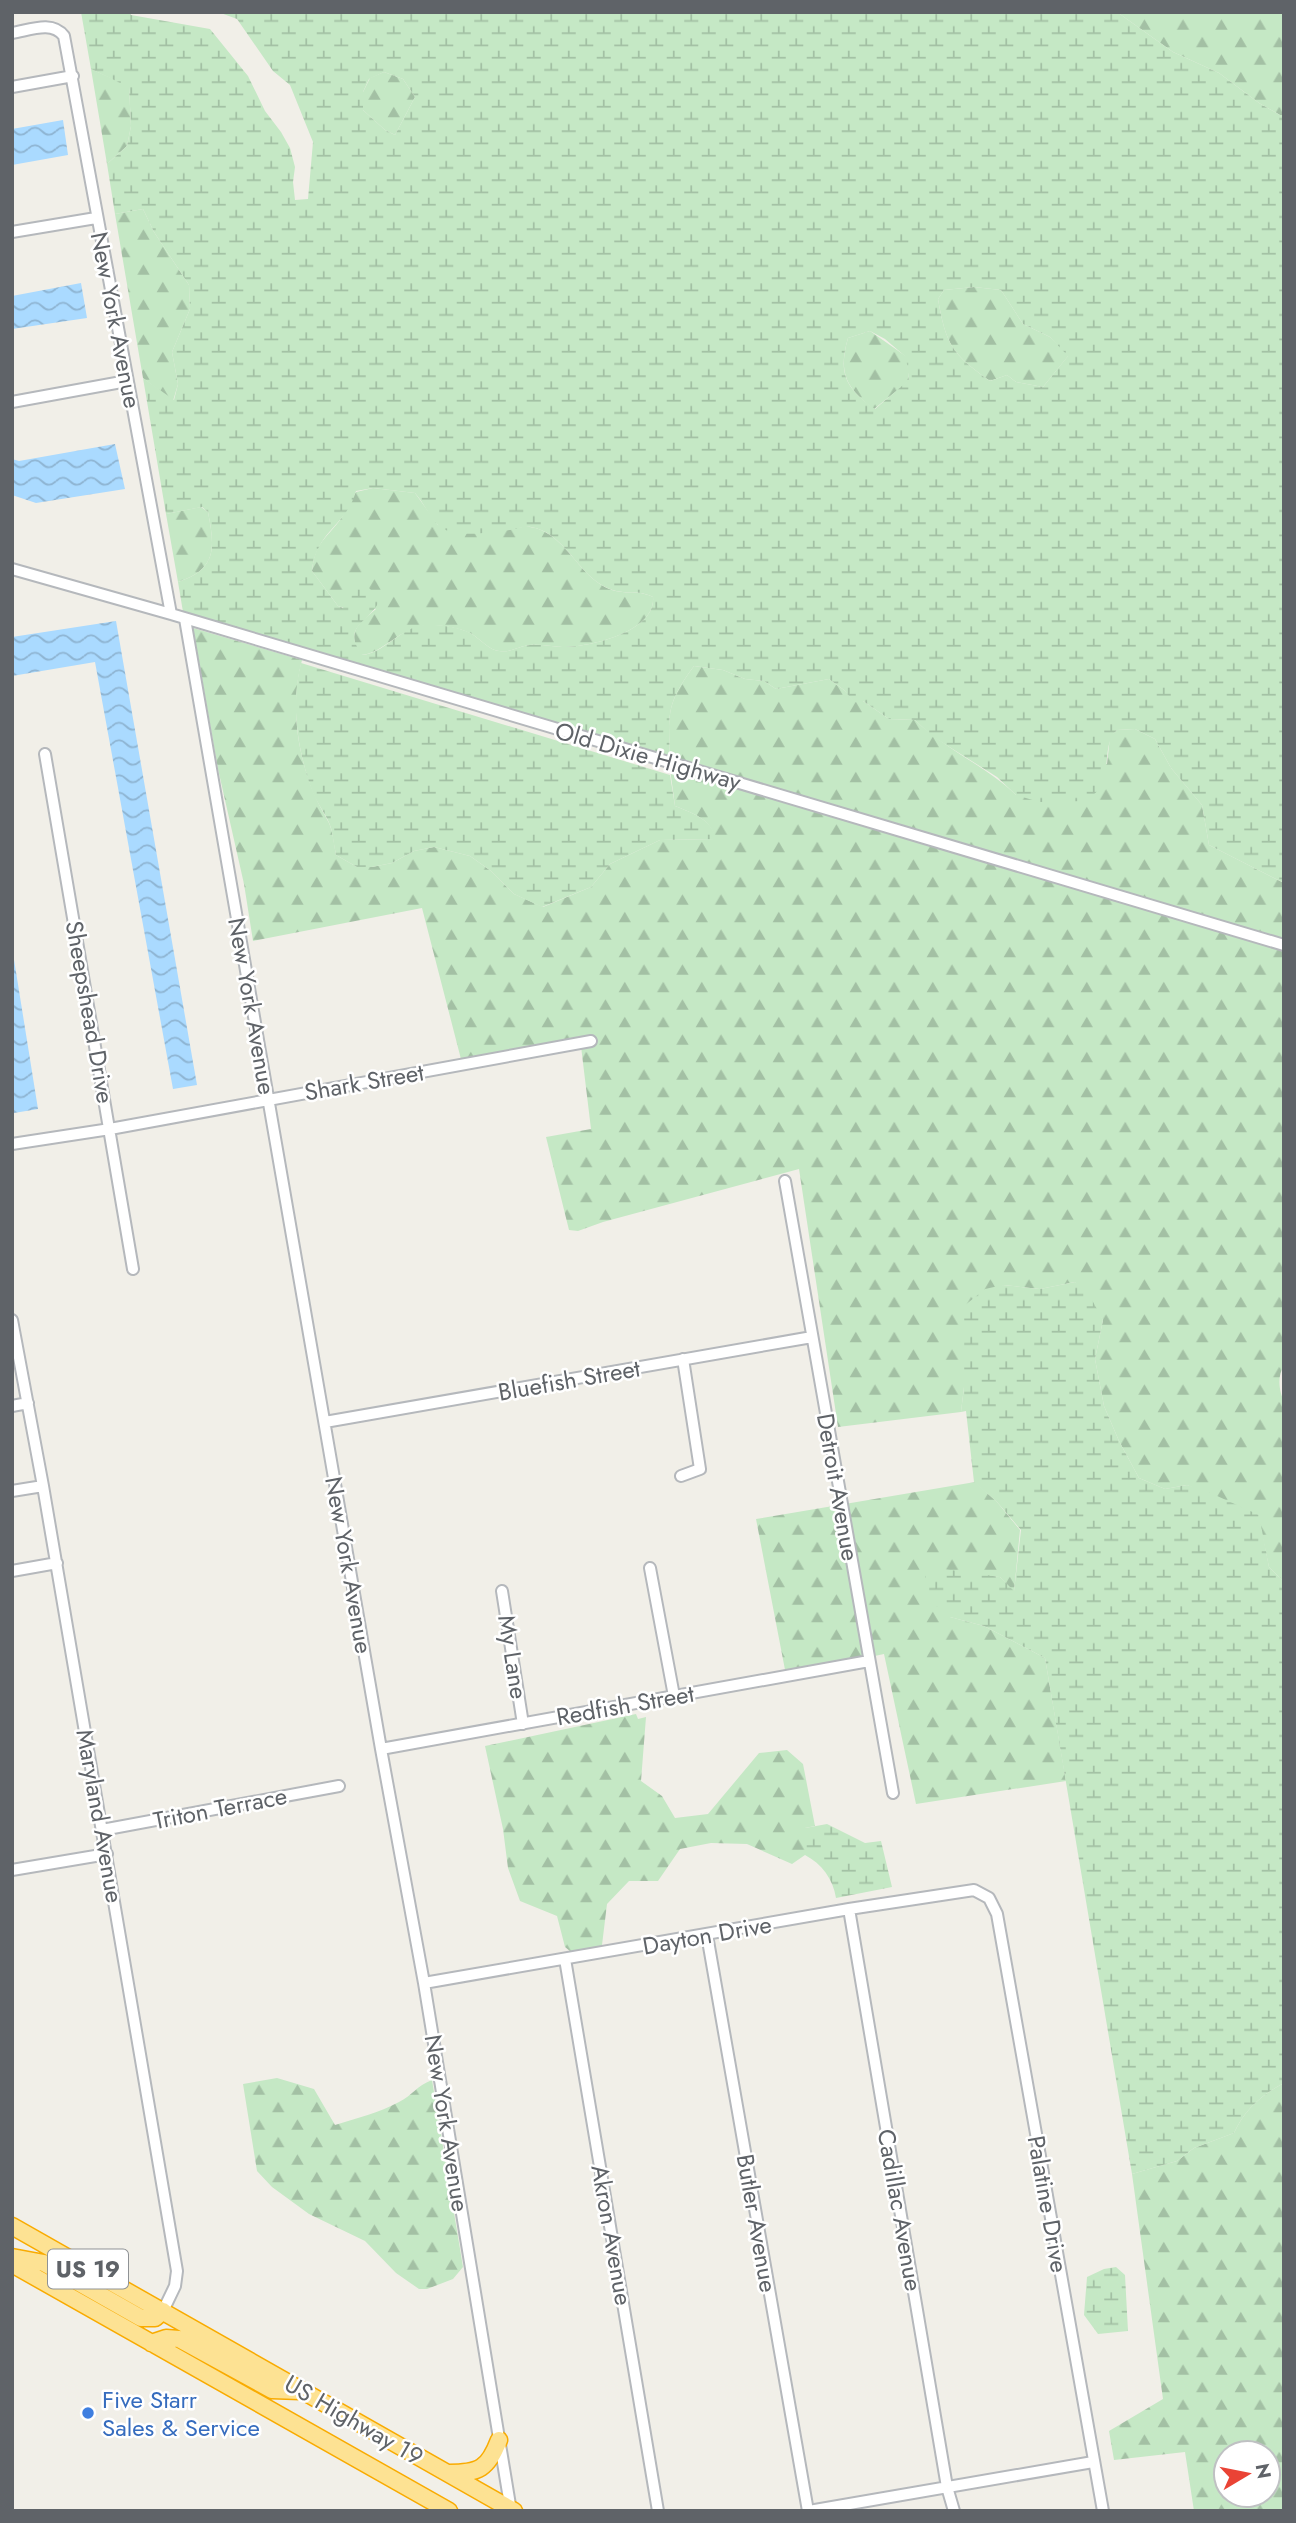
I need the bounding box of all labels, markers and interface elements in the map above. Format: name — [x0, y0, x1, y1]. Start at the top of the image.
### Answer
street label: New York Avenue — [82, 229, 150, 411]
street label: Old Dixie Highway — [551, 713, 745, 799]
street label: New York Avenue — [219, 915, 285, 1097]
street label: Sheepshead Drive — [57, 918, 123, 1106]
street label: Shark Street — [302, 1054, 427, 1110]
street label: Bluefish Street — [495, 1350, 643, 1410]
street label: Detroit Avenue — [808, 1410, 868, 1564]
street label: New York Avenue — [316, 1474, 382, 1656]
street label: My Lane — [489, 1613, 537, 1701]
street label: Redfish Street — [553, 1676, 697, 1734]
street label: Maryland Avenue — [68, 1726, 132, 1906]
street label: Triton Terrace — [150, 1778, 290, 1838]
street label: Dayton Drive — [640, 1906, 774, 1964]
street label: New York Avenue — [416, 2032, 478, 2214]
street label: Cadillac Avenue — [869, 2126, 931, 2294]
street label: Palatine Drive — [1019, 2133, 1077, 2275]
street label: Butler Avenue — [728, 2151, 786, 2295]
street label: Akron Avenue — [582, 2162, 642, 2308]
road number: US 19 — [48, 2250, 128, 2288]
street label: US Highway 19 — [278, 2366, 430, 2474]
place label: Five Starr Sales & Service — [102, 2382, 260, 2445]
marker: Five Starr Sales & Service — [80, 2405, 96, 2421]
north arrow — [1212, 2439, 1282, 2509]
text: N — [1249, 2461, 1278, 2481]

